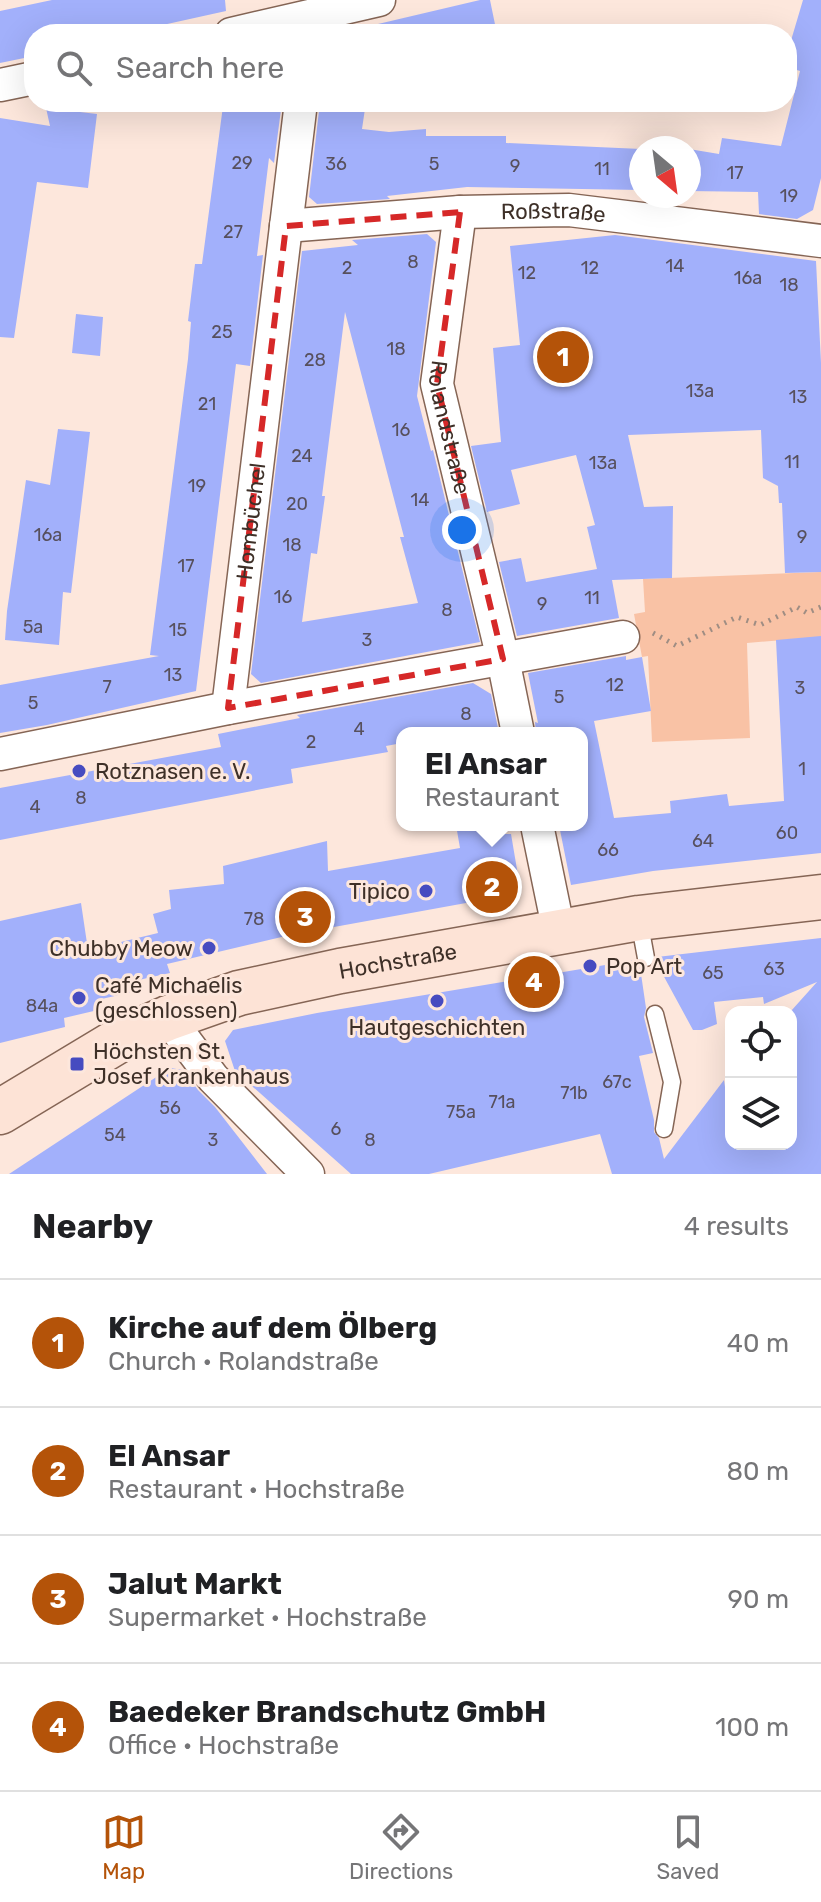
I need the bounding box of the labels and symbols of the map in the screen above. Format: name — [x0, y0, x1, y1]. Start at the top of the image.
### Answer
north arrow — [629, 136, 701, 208]
house number: 29 — [231, 152, 253, 174]
house number: 36 — [325, 153, 347, 175]
house number: 5 — [429, 153, 439, 175]
house number: 9 — [510, 155, 520, 177]
house number: 11 — [594, 158, 610, 180]
house number: 17 — [727, 162, 743, 184]
house number: 19 — [780, 185, 798, 207]
street label: Roßstraße — [501, 196, 607, 228]
house number: 27 — [223, 221, 243, 243]
house number: 8 — [407, 251, 419, 273]
house number: 14 — [666, 255, 684, 277]
house number: 2 — [342, 257, 352, 279]
house number: 12 — [581, 257, 599, 279]
house number: 12 — [518, 262, 536, 284]
house number: 16a — [734, 267, 762, 289]
house number: 18 — [779, 274, 799, 296]
house number: 25 — [211, 321, 233, 343]
pin: 1 — [537, 327, 589, 387]
house number: 18 — [386, 338, 406, 360]
house number: 28 — [304, 349, 326, 371]
street label: Rolandstraße — [423, 359, 476, 497]
house number: 13a — [686, 380, 714, 402]
house number: 13 — [789, 386, 807, 408]
house number: 21 — [198, 393, 216, 415]
house number: 16 — [392, 419, 410, 441]
house number: 24 — [291, 445, 313, 467]
house number: 11 — [784, 451, 800, 473]
house number: 13a — [589, 452, 617, 474]
street label: Hombüchel — [230, 461, 271, 581]
house number: 19 — [188, 475, 206, 497]
house number: 14 — [411, 489, 429, 511]
house number: 20 — [286, 493, 308, 515]
your location — [442, 510, 482, 550]
house number: 16a — [34, 524, 62, 546]
house number: 9 — [797, 526, 807, 548]
house number: 18 — [282, 534, 302, 556]
house number: 17 — [178, 555, 194, 577]
house number: 16 — [274, 586, 292, 608]
house number: 11 — [584, 587, 600, 609]
house number: 9 — [537, 593, 547, 615]
house number: 8 — [441, 599, 453, 621]
house number: 5a — [23, 616, 43, 638]
house number: 15 — [169, 619, 187, 641]
house number: 3 — [362, 629, 372, 651]
house number: 13 — [164, 664, 182, 686]
house number: 12 — [606, 674, 624, 696]
house number: 7 — [102, 676, 112, 698]
house number: 3 — [795, 677, 805, 699]
house number: 5 — [554, 686, 564, 708]
house number: 5 — [28, 692, 38, 714]
house number: 8 — [460, 703, 472, 725]
house number: 4 — [353, 718, 365, 740]
house number: 2 — [306, 731, 316, 753]
place label: Rotznasen e. V. — [95, 758, 250, 785]
house number: 1 — [798, 758, 806, 780]
marker: Rotznasen e. V. — [70, 762, 88, 780]
house number: 8 — [75, 787, 87, 809]
house number: 4 — [29, 796, 41, 818]
house number: 60 — [776, 822, 798, 844]
house number: 64 — [692, 830, 714, 852]
house number: 66 — [597, 839, 619, 861]
pin: 2 — [466, 857, 518, 917]
place label: Tipico — [349, 878, 410, 905]
marker: Tipico — [417, 882, 435, 900]
pin: 3 — [279, 887, 331, 947]
house number: 78 — [244, 908, 264, 930]
place label: Chubby Meow — [49, 935, 193, 962]
street label: Hochstraße — [337, 937, 459, 984]
marker: Chubby Meow — [200, 939, 218, 957]
pin: 4 — [508, 952, 560, 1012]
place label: Pop Art — [606, 953, 683, 980]
marker: Pop Art — [581, 957, 599, 975]
house number: 63 — [763, 958, 785, 980]
house number: 65 — [702, 962, 724, 984]
place label: Café Michaelis (geschlossen) — [95, 972, 242, 1024]
marker: Café Michaelis (geschlossen) — [70, 989, 88, 1007]
marker: Hautgeschichten — [428, 992, 446, 1010]
house number: 84a — [26, 995, 58, 1017]
place label: Hautgeschichten — [349, 1014, 525, 1041]
place label: Höchsten St. Josef Krankenhaus — [93, 1038, 290, 1090]
marker: Höchsten St. Josef Krankenhaus — [68, 1055, 86, 1073]
house number: 67c — [602, 1071, 632, 1093]
house number: 71b — [560, 1082, 588, 1104]
house number: 71a — [489, 1091, 515, 1113]
house number: 56 — [159, 1097, 181, 1119]
house number: 75a — [446, 1101, 476, 1123]
house number: 6 — [331, 1118, 342, 1140]
house number: 54 — [104, 1124, 126, 1146]
house number: 3 — [208, 1129, 218, 1151]
house number: 8 — [364, 1129, 376, 1151]

